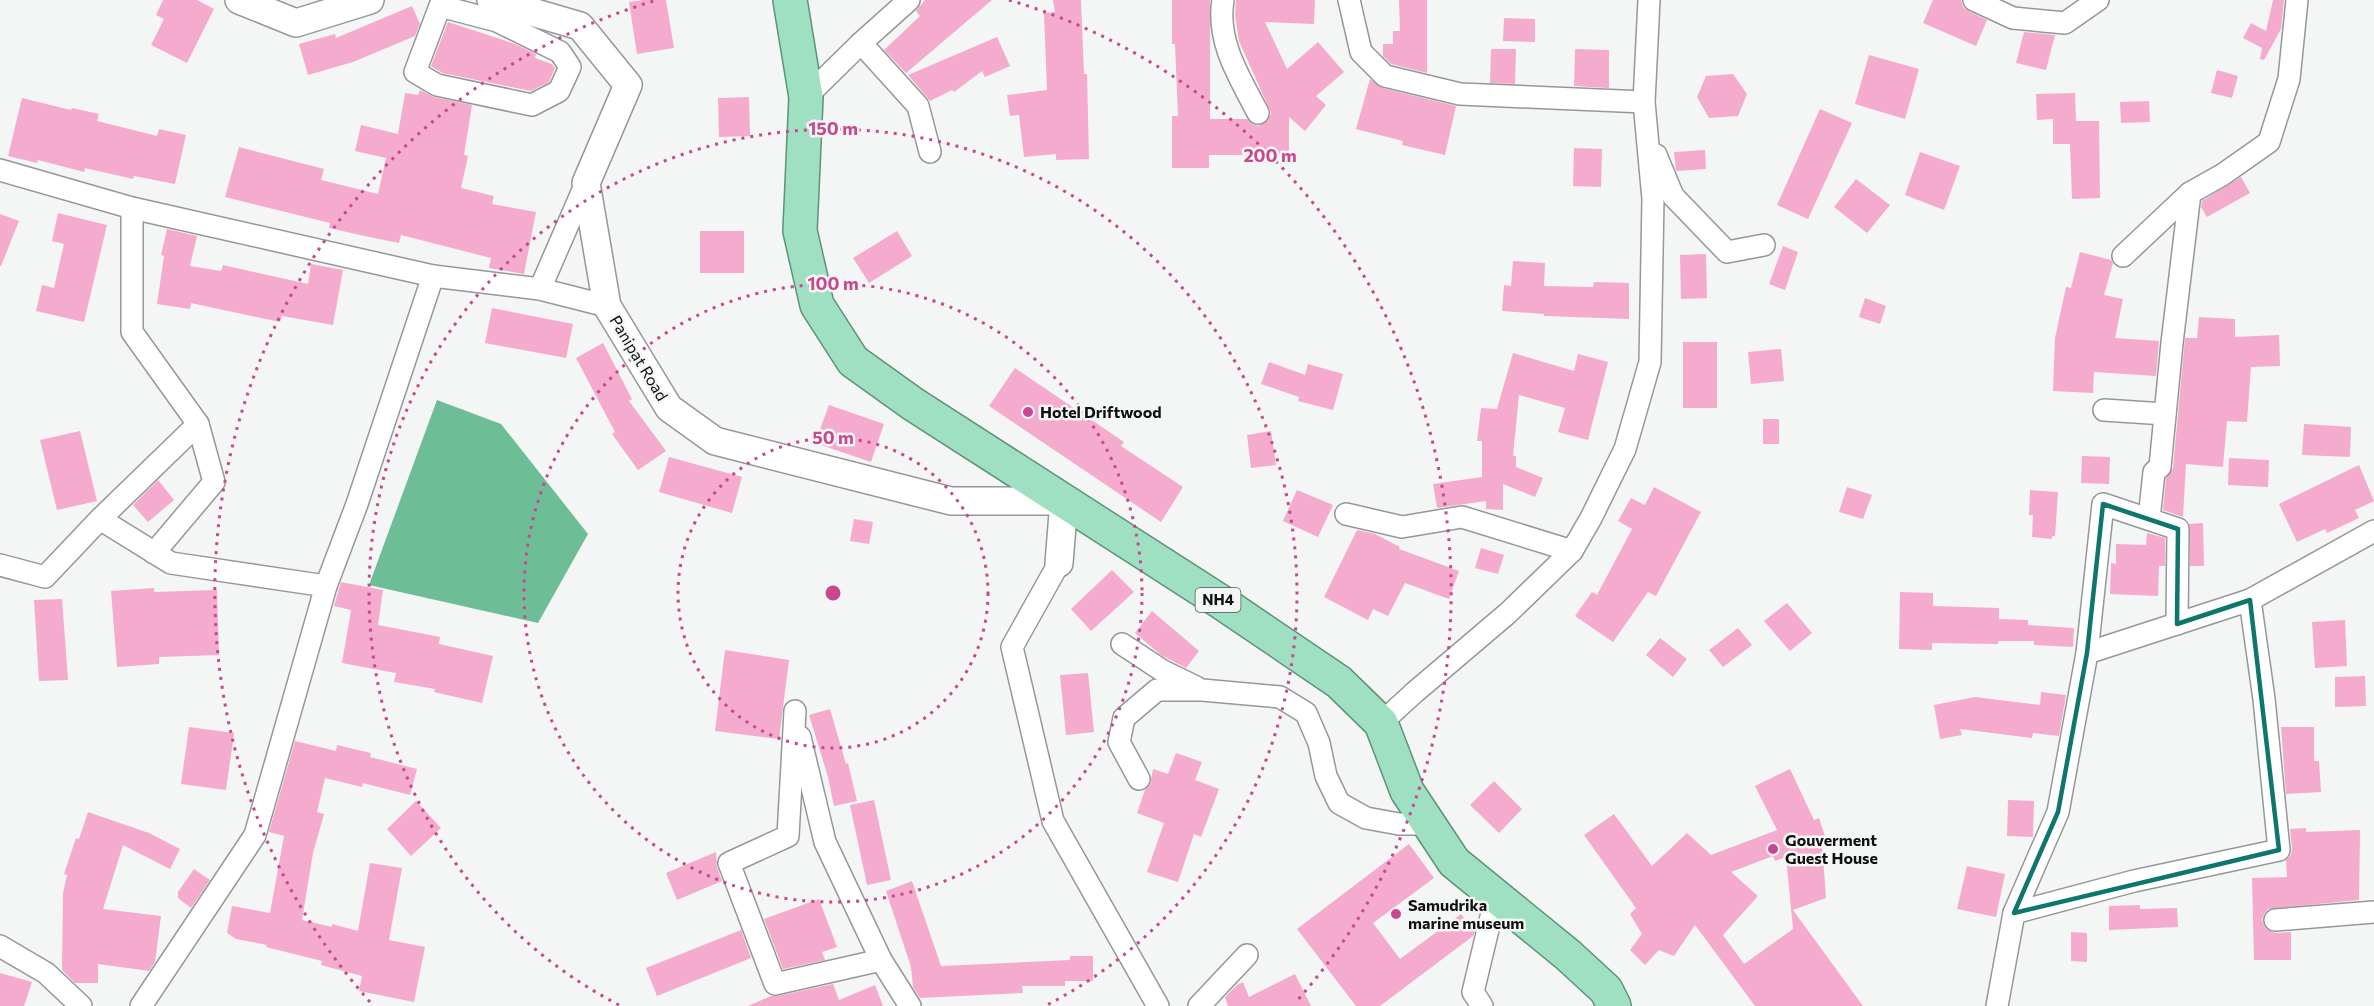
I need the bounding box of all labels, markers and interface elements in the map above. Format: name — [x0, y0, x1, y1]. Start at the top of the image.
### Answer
text: 150 m — [808, 117, 858, 139]
text: 200 m — [1243, 144, 1297, 166]
text: 100 m — [807, 272, 859, 294]
street label: Panipat Road — [606, 311, 672, 404]
place label: Hotel Driftwood — [1040, 402, 1162, 421]
marker: Hotel Driftwood — [1021, 405, 1035, 419]
text: 50 m — [812, 426, 854, 448]
centre of rings — [823, 583, 843, 603]
road number: NH4 — [1196, 588, 1240, 612]
place label: Gouverment Guest House — [1785, 830, 1878, 867]
marker: Gouverment Guest House — [1766, 842, 1780, 856]
place label: Samudrika marine museum — [1408, 895, 1524, 932]
marker: Samudrika marine museum — [1389, 907, 1403, 921]

